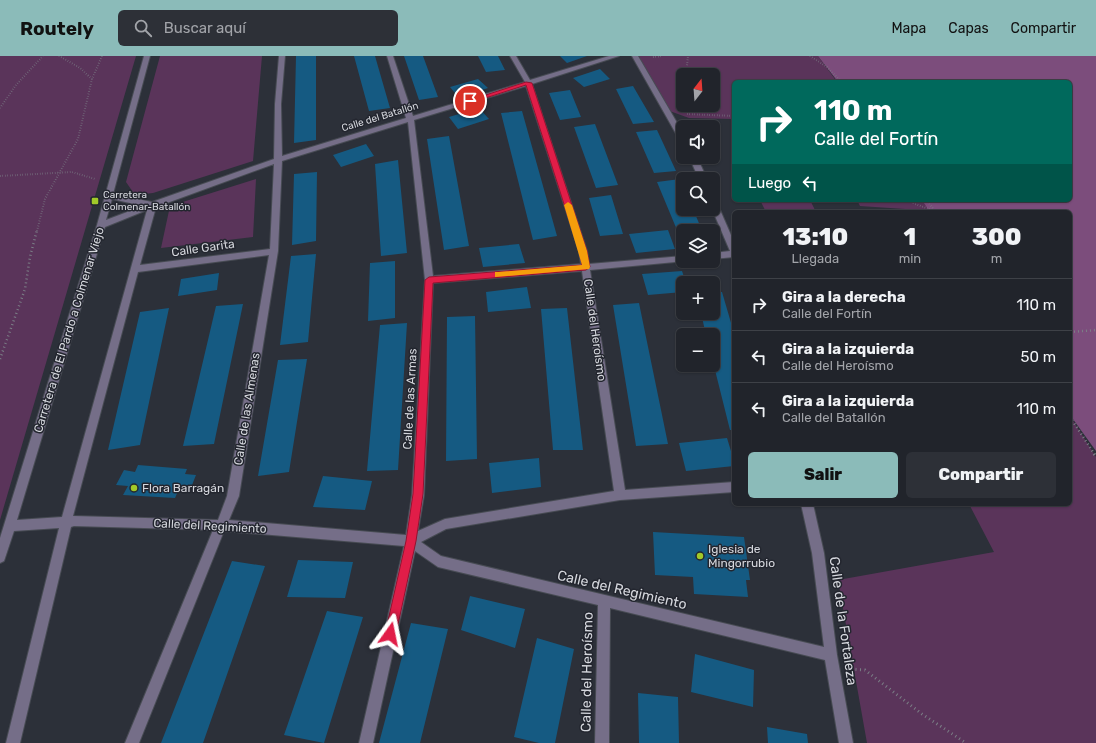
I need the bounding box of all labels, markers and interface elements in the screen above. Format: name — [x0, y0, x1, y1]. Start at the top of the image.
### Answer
search box — [118, 10, 398, 46]
text: Routely — [20, 17, 94, 40]
icon: search — [132, 17, 154, 39]
text: Buscar aquí — [164, 19, 246, 37]
text: Mapa — [891, 20, 926, 37]
text: Capas — [948, 20, 989, 37]
text: Compartir — [1011, 20, 1076, 37]
north arrow — [676, 68, 720, 112]
map controls — [676, 68, 720, 372]
pin — [453, 84, 487, 118]
icon: arrive — [459, 90, 481, 112]
text: 110 m — [814, 94, 892, 127]
icon: right — [748, 96, 800, 148]
street label: Calle del Batallón — [340, 100, 420, 134]
button: sound — [676, 120, 720, 164]
text: Calle del Fortín — [814, 128, 939, 150]
button: search — [676, 172, 720, 216]
icon: left — [799, 172, 821, 194]
text: Luego — [748, 174, 791, 192]
place label: Carretera Colmenar-Batallón — [103, 189, 190, 213]
marker: Carretera Colmenar-Batallón — [90, 196, 100, 206]
text: 13:10 — [782, 223, 848, 251]
text: 1 — [904, 223, 916, 251]
text: 300 — [972, 223, 1022, 251]
button: layers — [676, 224, 720, 268]
street label: Carretera de El Pardo a Colmenar Viejo — [31, 225, 107, 434]
street label: Calle Garita — [170, 237, 236, 259]
text: Llegada — [792, 251, 839, 266]
text: min — [899, 251, 921, 266]
text: m — [991, 251, 1002, 266]
button: + — [676, 276, 720, 320]
street label: Calle del Heroísmo — [581, 278, 609, 382]
text: Gira a la derecha — [782, 288, 906, 306]
icon: right — [748, 294, 770, 316]
text: 110 m — [1017, 296, 1056, 314]
text: Calle del Fortín — [782, 306, 872, 321]
button: − — [676, 328, 720, 372]
text: Gira a la izquierda — [782, 340, 914, 358]
icon: left — [748, 346, 770, 368]
street label: Calle de las Armas — [400, 348, 420, 450]
text: 50 m — [1021, 348, 1056, 366]
street label: Calle de las Almenas — [231, 352, 263, 466]
text: Calle del Heroísmo — [782, 358, 894, 373]
text: Gira a la izquierda — [782, 392, 914, 410]
icon: left — [748, 398, 770, 420]
text: 110 m — [1017, 400, 1056, 418]
text: Calle del Batallón — [782, 410, 886, 425]
button: Salir — [748, 452, 898, 498]
button: Compartir — [906, 452, 1056, 498]
place label: Flora Barragán — [142, 481, 224, 495]
marker: Flora Barragán — [129, 483, 139, 493]
street label: Calle del Regimiento — [153, 516, 267, 536]
place label: Iglesia de Mingorrubio — [708, 542, 775, 570]
marker: Iglesia de Mingorrubio — [695, 551, 705, 561]
street label: Calle de la Fortaleza — [826, 555, 860, 687]
street label: Calle del Regimiento — [556, 567, 688, 613]
street label: Calle del Heroísmo — [577, 612, 597, 732]
position arrow — [369, 613, 411, 655]

